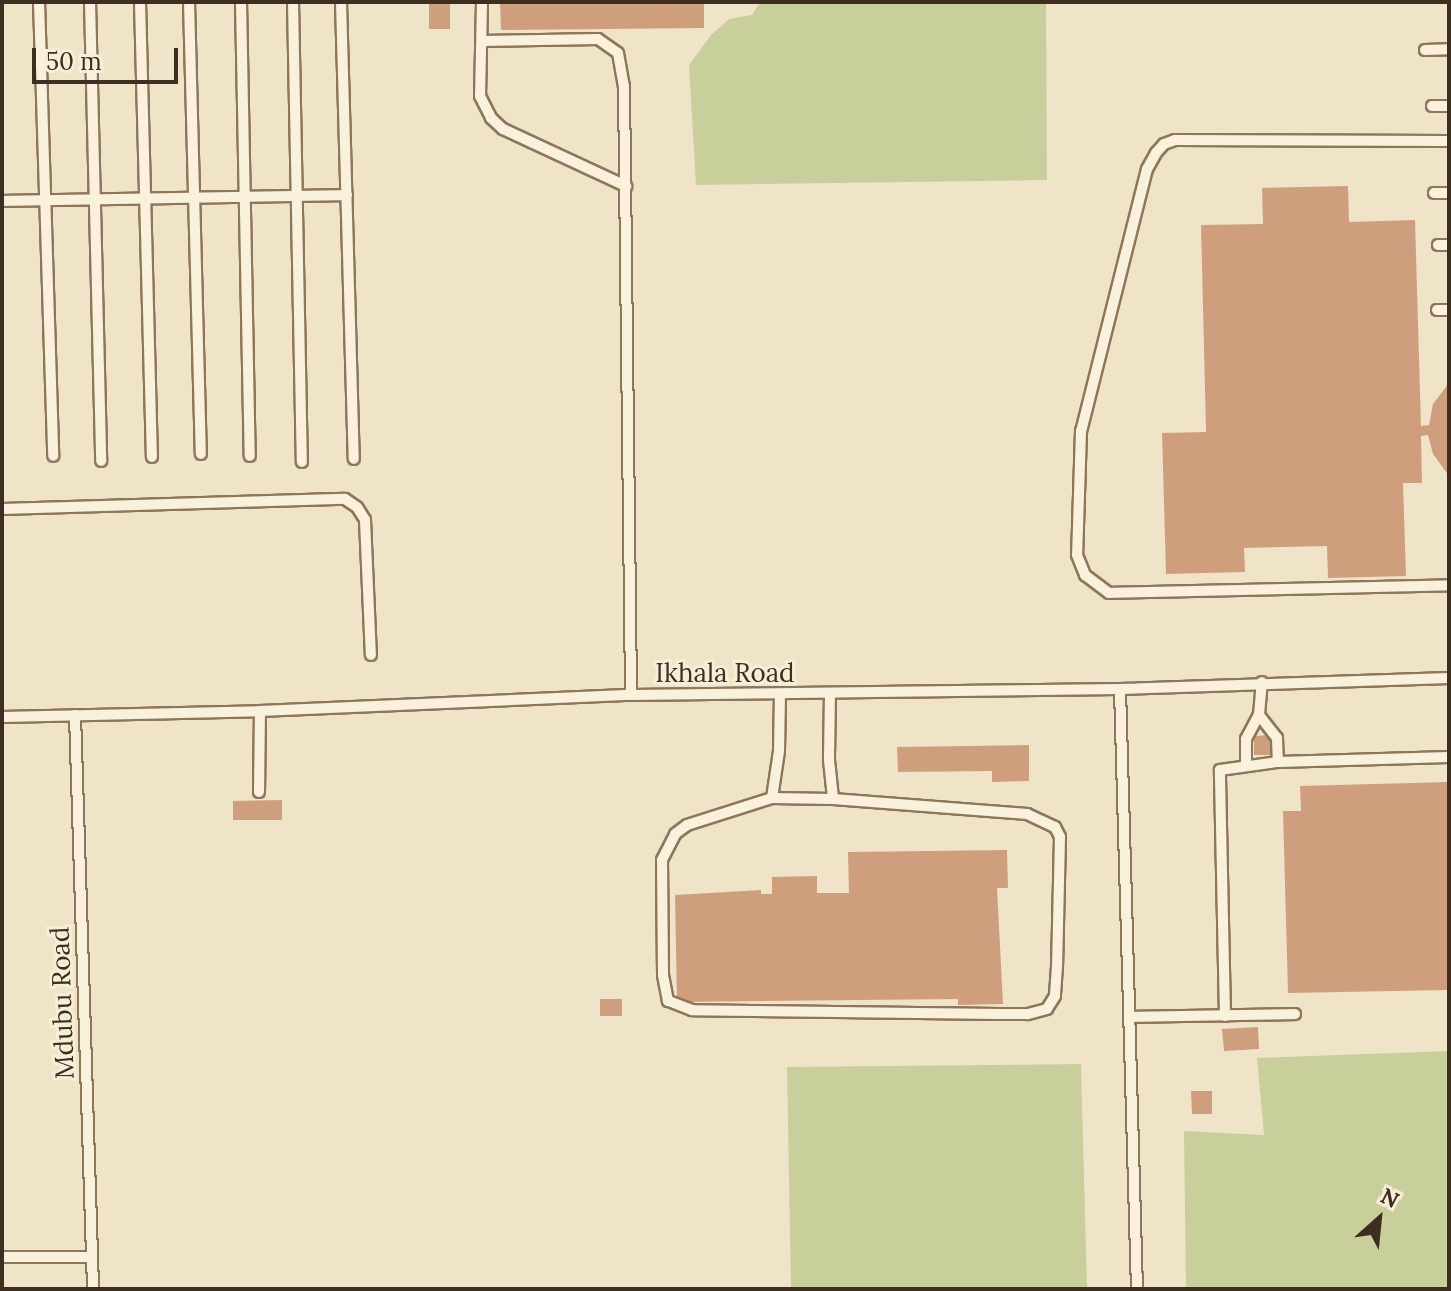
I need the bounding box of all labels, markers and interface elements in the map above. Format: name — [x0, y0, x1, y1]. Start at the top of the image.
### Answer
scale bar — [36, 32, 182, 82]
text: 50 m — [46, 46, 102, 77]
street label: Ikhala Road — [655, 657, 795, 689]
street label: Mdubu Road — [44, 926, 80, 1080]
north arrow — [1339, 1179, 1419, 1259]
text: N — [1376, 1181, 1404, 1214]

